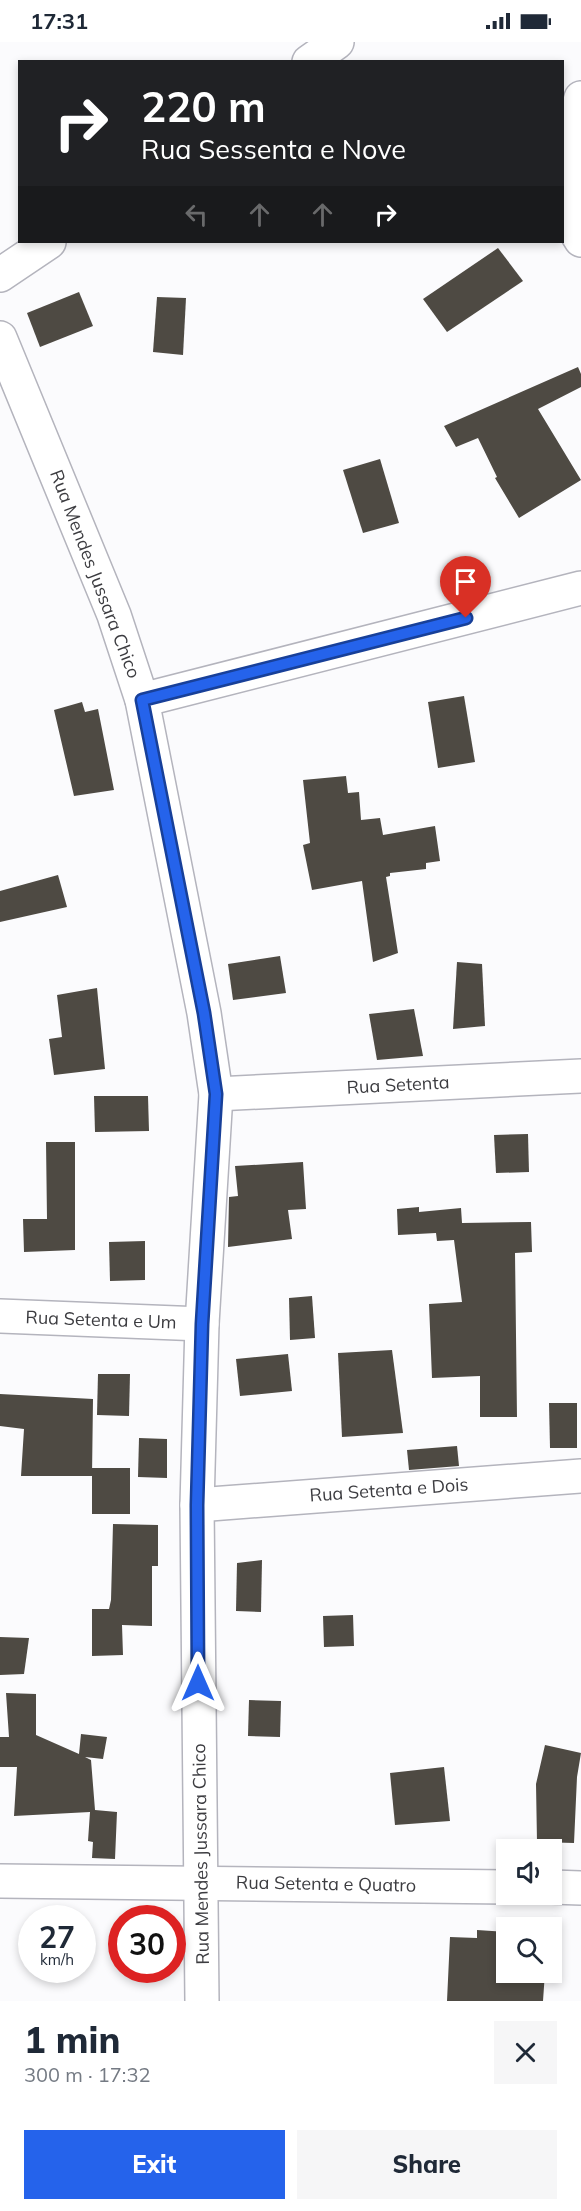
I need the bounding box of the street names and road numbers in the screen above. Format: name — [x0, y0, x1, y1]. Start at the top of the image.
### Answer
street label: Rua Mendes Jussara Chico — [45, 466, 146, 681]
street label: Rua Setenta — [346, 1070, 450, 1099]
street label: Rua Setenta e Um — [25, 1305, 177, 1334]
street label: Rua Setenta e Dois — [309, 1472, 469, 1507]
street label: Rua Mendes Jussara Chico — [187, 1743, 214, 1965]
street label: Rua Setenta e Quatro — [236, 1870, 416, 1897]

